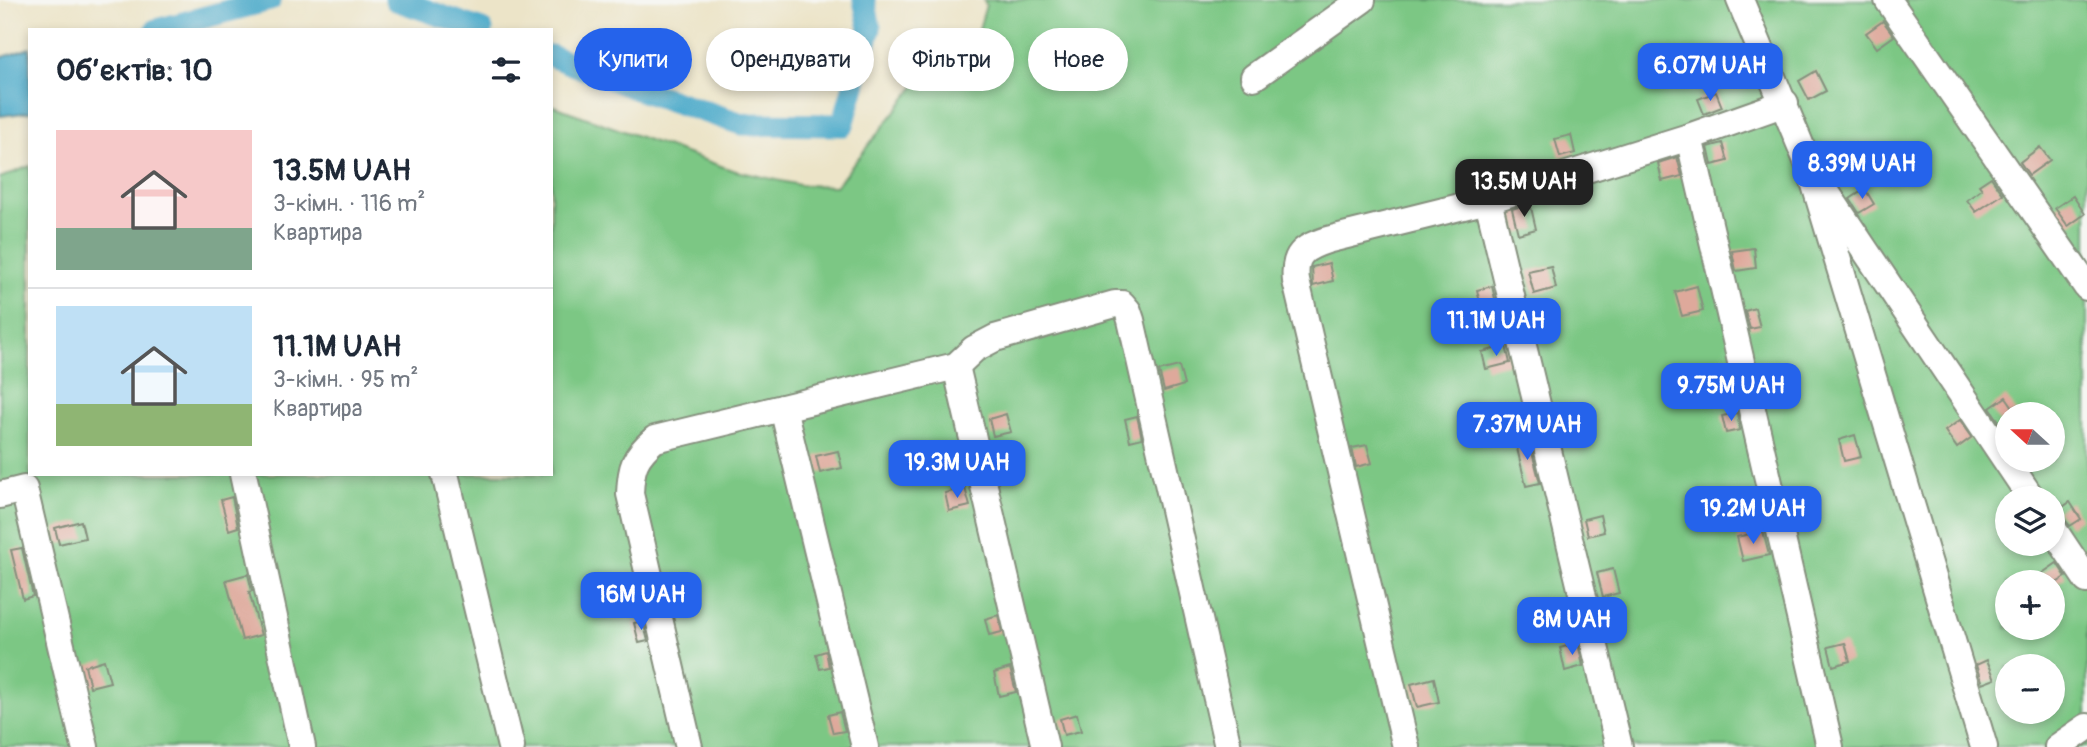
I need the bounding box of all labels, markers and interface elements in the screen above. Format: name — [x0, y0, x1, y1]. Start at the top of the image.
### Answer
chip: Купити — [574, 28, 692, 91]
chip: Орендувати — [706, 28, 874, 91]
chip: Фільтри — [888, 28, 1014, 91]
chip: Нове — [1028, 28, 1128, 91]
pin: 6.07M UAH — [1630, 43, 1790, 103]
icon: filters — [487, 51, 525, 89]
text: 6.07M UAH — [1654, 51, 1766, 80]
text: Об’єктів: 10 — [56, 52, 213, 89]
pin: 8.39M UAH — [1782, 142, 1942, 201]
text: 8.39M UAH — [1808, 149, 1916, 178]
text: 13.5M UAH — [273, 152, 411, 189]
icon: home — [112, 158, 196, 242]
pin: 13.5M UAH — [1444, 160, 1604, 219]
text: 13.5M UAH — [1471, 167, 1577, 196]
text: 3-кімн. · 116 m² — [273, 189, 425, 218]
text: Квартира — [273, 218, 362, 247]
pin: 11.1M UAH — [1416, 298, 1576, 358]
text: 11.1M UAH — [1447, 306, 1545, 335]
text: 11.1M UAH — [273, 328, 401, 365]
icon: home — [112, 334, 196, 418]
pin: 9.75M UAH — [1651, 364, 1811, 423]
text: 3-кімн. · 95 m² — [273, 365, 418, 394]
text: 9.75M UAH — [1677, 371, 1785, 400]
text: Квартира — [273, 394, 362, 423]
pin: 7.37M UAH — [1447, 402, 1607, 462]
north arrow — [1995, 402, 2065, 472]
map controls — [1995, 402, 2065, 724]
text: 7.37M UAH — [1473, 410, 1581, 439]
pin: 19.3M UAH — [877, 440, 1037, 500]
text: 19.3M UAH — [905, 448, 1009, 477]
pin: 19.2M UAH — [1673, 486, 1833, 546]
button: layers — [1995, 486, 2065, 556]
text: 19.2M UAH — [1701, 494, 1806, 523]
button: + — [1995, 570, 2065, 640]
pin: 16M UAH — [576, 572, 706, 632]
text: 16M UAH — [597, 580, 685, 609]
pin: 8M UAH — [1515, 598, 1629, 657]
text: 8M UAH — [1533, 605, 1611, 634]
button: − — [1995, 654, 2065, 724]

